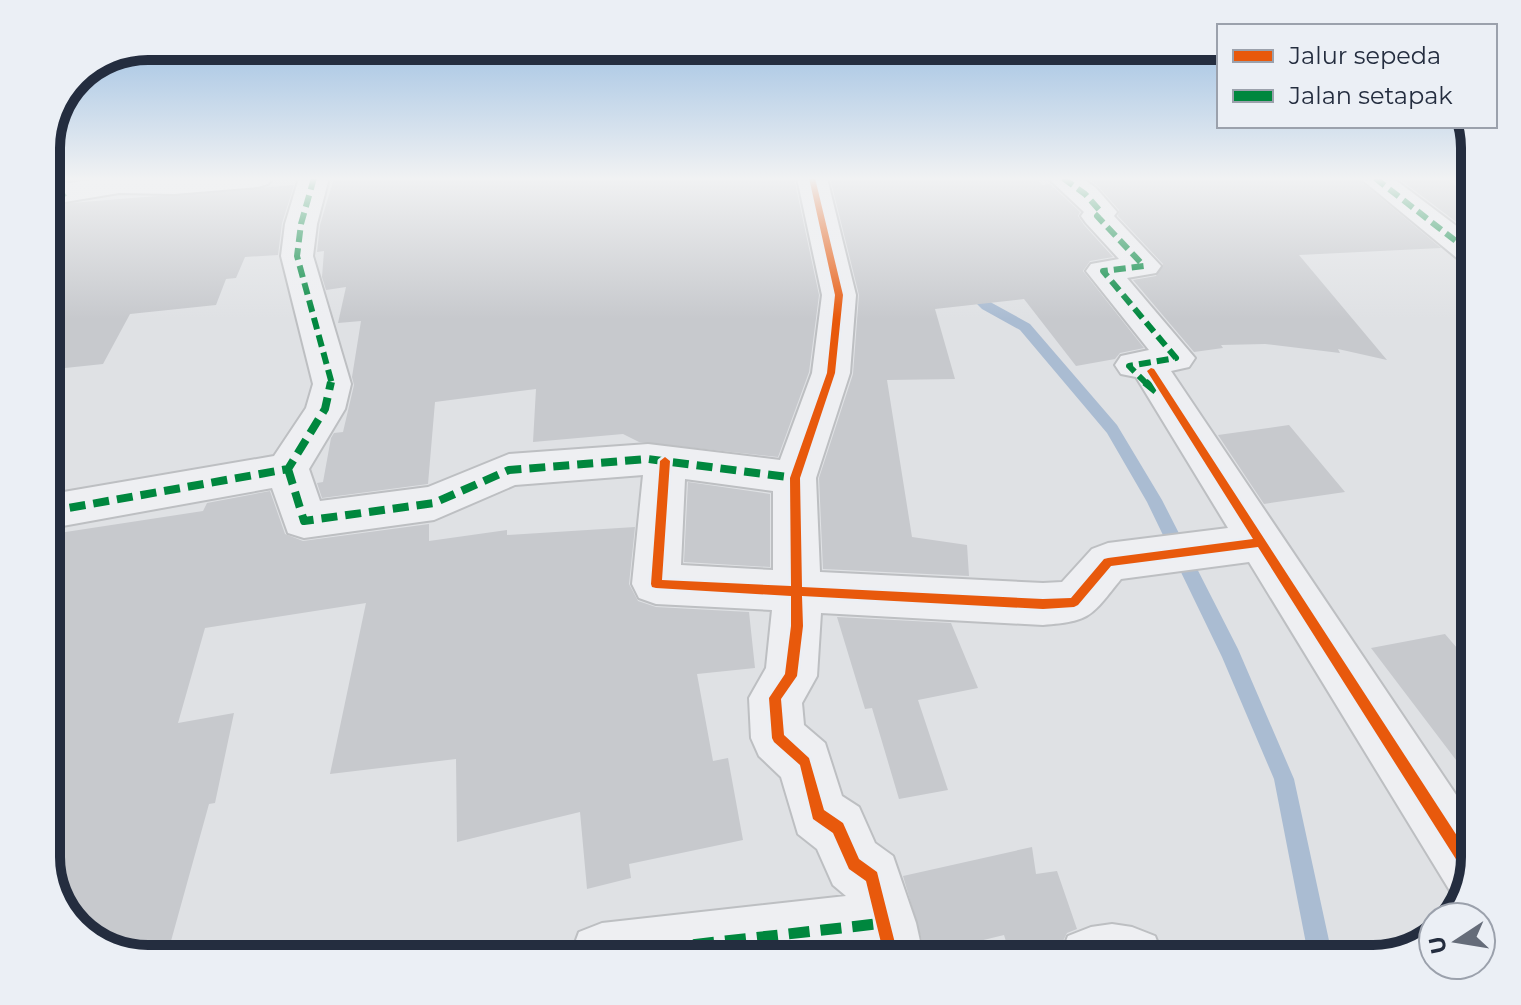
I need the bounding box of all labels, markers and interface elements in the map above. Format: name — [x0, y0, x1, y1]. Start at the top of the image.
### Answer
legend — [1217, 24, 1497, 128]
text: Jalur sepeda — [1288, 41, 1441, 70]
text: Jalan setapak — [1288, 81, 1453, 110]
north arrow — [1417, 901, 1497, 981]
text: U — [1423, 934, 1453, 956]

